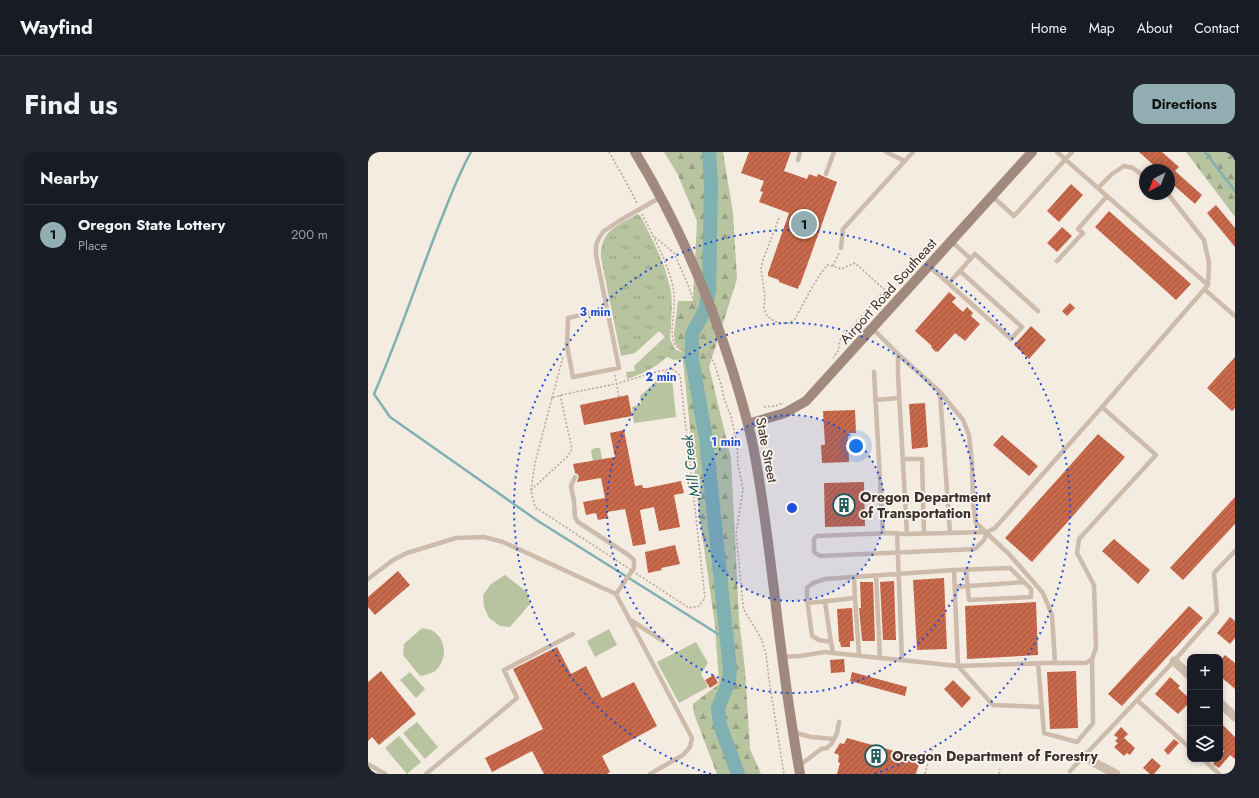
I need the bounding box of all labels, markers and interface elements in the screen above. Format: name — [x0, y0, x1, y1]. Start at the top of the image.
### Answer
text: Wayfind — [20, 14, 93, 41]
text: Home — [1031, 18, 1067, 38]
text: Map — [1089, 18, 1115, 38]
text: About — [1137, 18, 1172, 38]
text: Contact — [1194, 18, 1239, 38]
text: Find us — [24, 84, 118, 125]
button: Directions — [1133, 84, 1235, 124]
north arrow — [1139, 164, 1175, 200]
text: Nearby — [40, 166, 98, 190]
pin: 1 — [791, 209, 817, 239]
text: Oregon State Lottery — [78, 214, 225, 236]
text: 1 — [50, 225, 56, 244]
text: 200 m — [291, 225, 328, 244]
street label: Airport Road Southeast — [835, 233, 941, 348]
text: Place — [78, 236, 107, 255]
text: 3 min — [579, 303, 611, 321]
text: 2 min — [645, 368, 677, 386]
street label: State Street — [751, 416, 783, 485]
water label: Mill Creek — [676, 433, 706, 499]
text: 1 min — [711, 433, 741, 451]
your location — [846, 436, 866, 456]
place label: Oregon Department of Transportation — [860, 487, 991, 523]
building icon: Oregon Department of Transportation — [831, 492, 857, 518]
centre of rings — [785, 501, 799, 515]
map controls — [1187, 654, 1223, 762]
button: + — [1187, 654, 1223, 690]
button: − — [1187, 690, 1223, 726]
button: layers — [1187, 726, 1223, 762]
building icon: Oregon Department of Forestry — [863, 743, 889, 769]
place label: Oregon Department of Forestry — [892, 746, 1098, 766]

